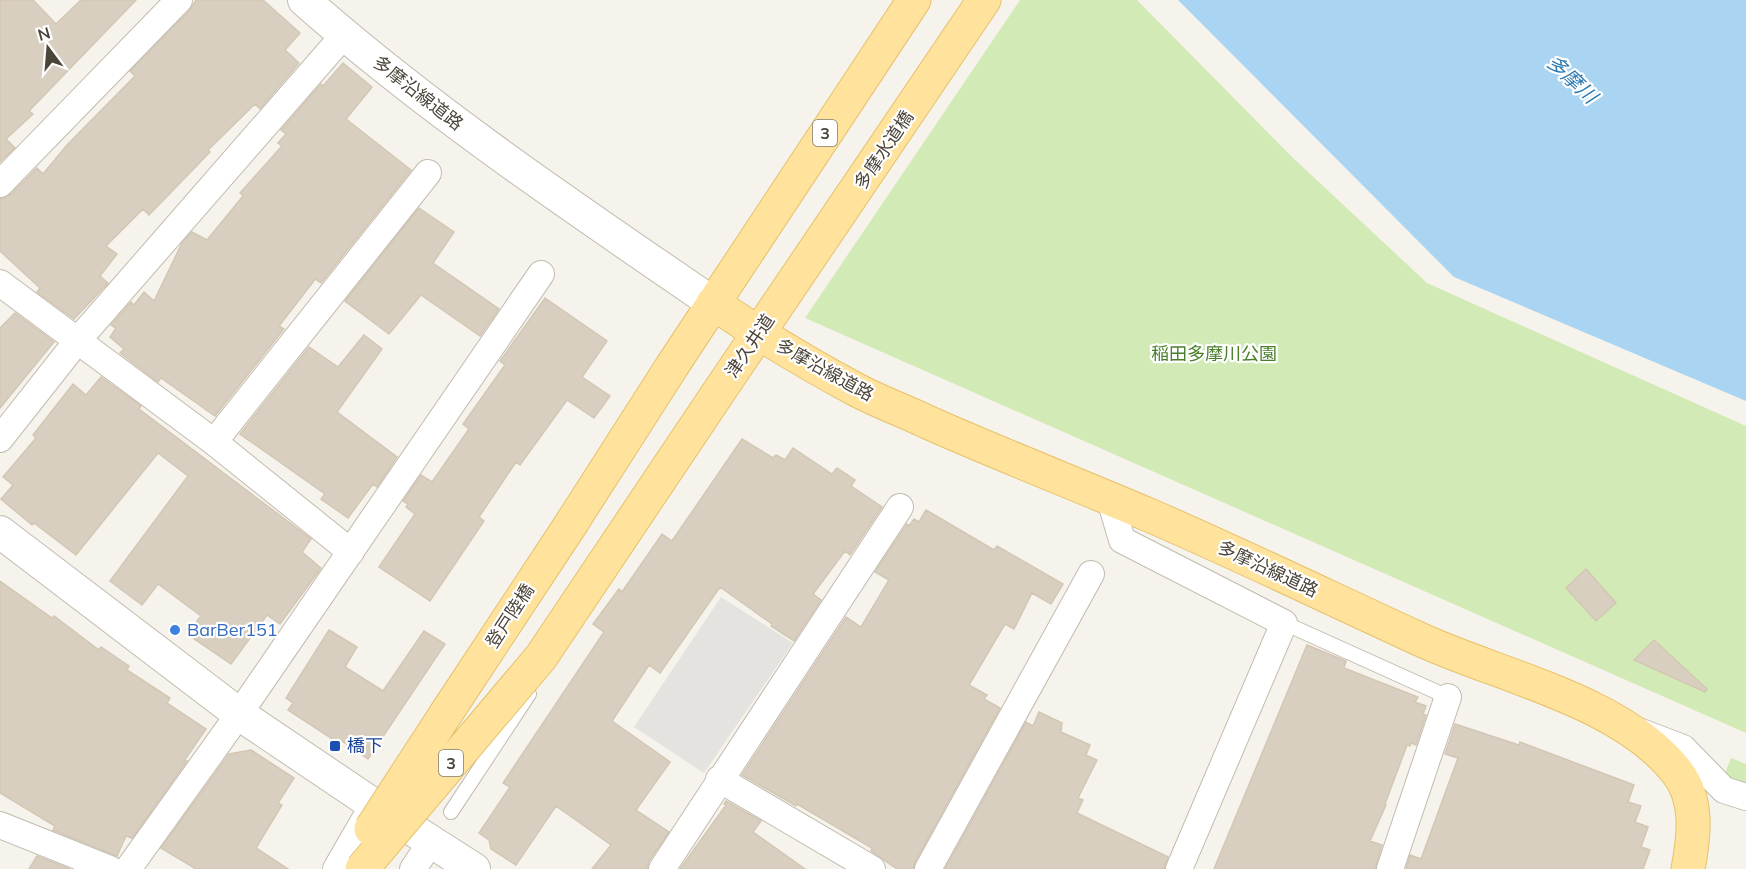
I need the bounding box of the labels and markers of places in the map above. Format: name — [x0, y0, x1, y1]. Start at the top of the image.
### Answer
place label: BarBer151 — [187, 618, 278, 641]
marker: BarBer151 — [168, 623, 182, 637]
place label: 橋下 — [347, 734, 383, 757]
marker: 橋下 — [328, 739, 342, 753]

